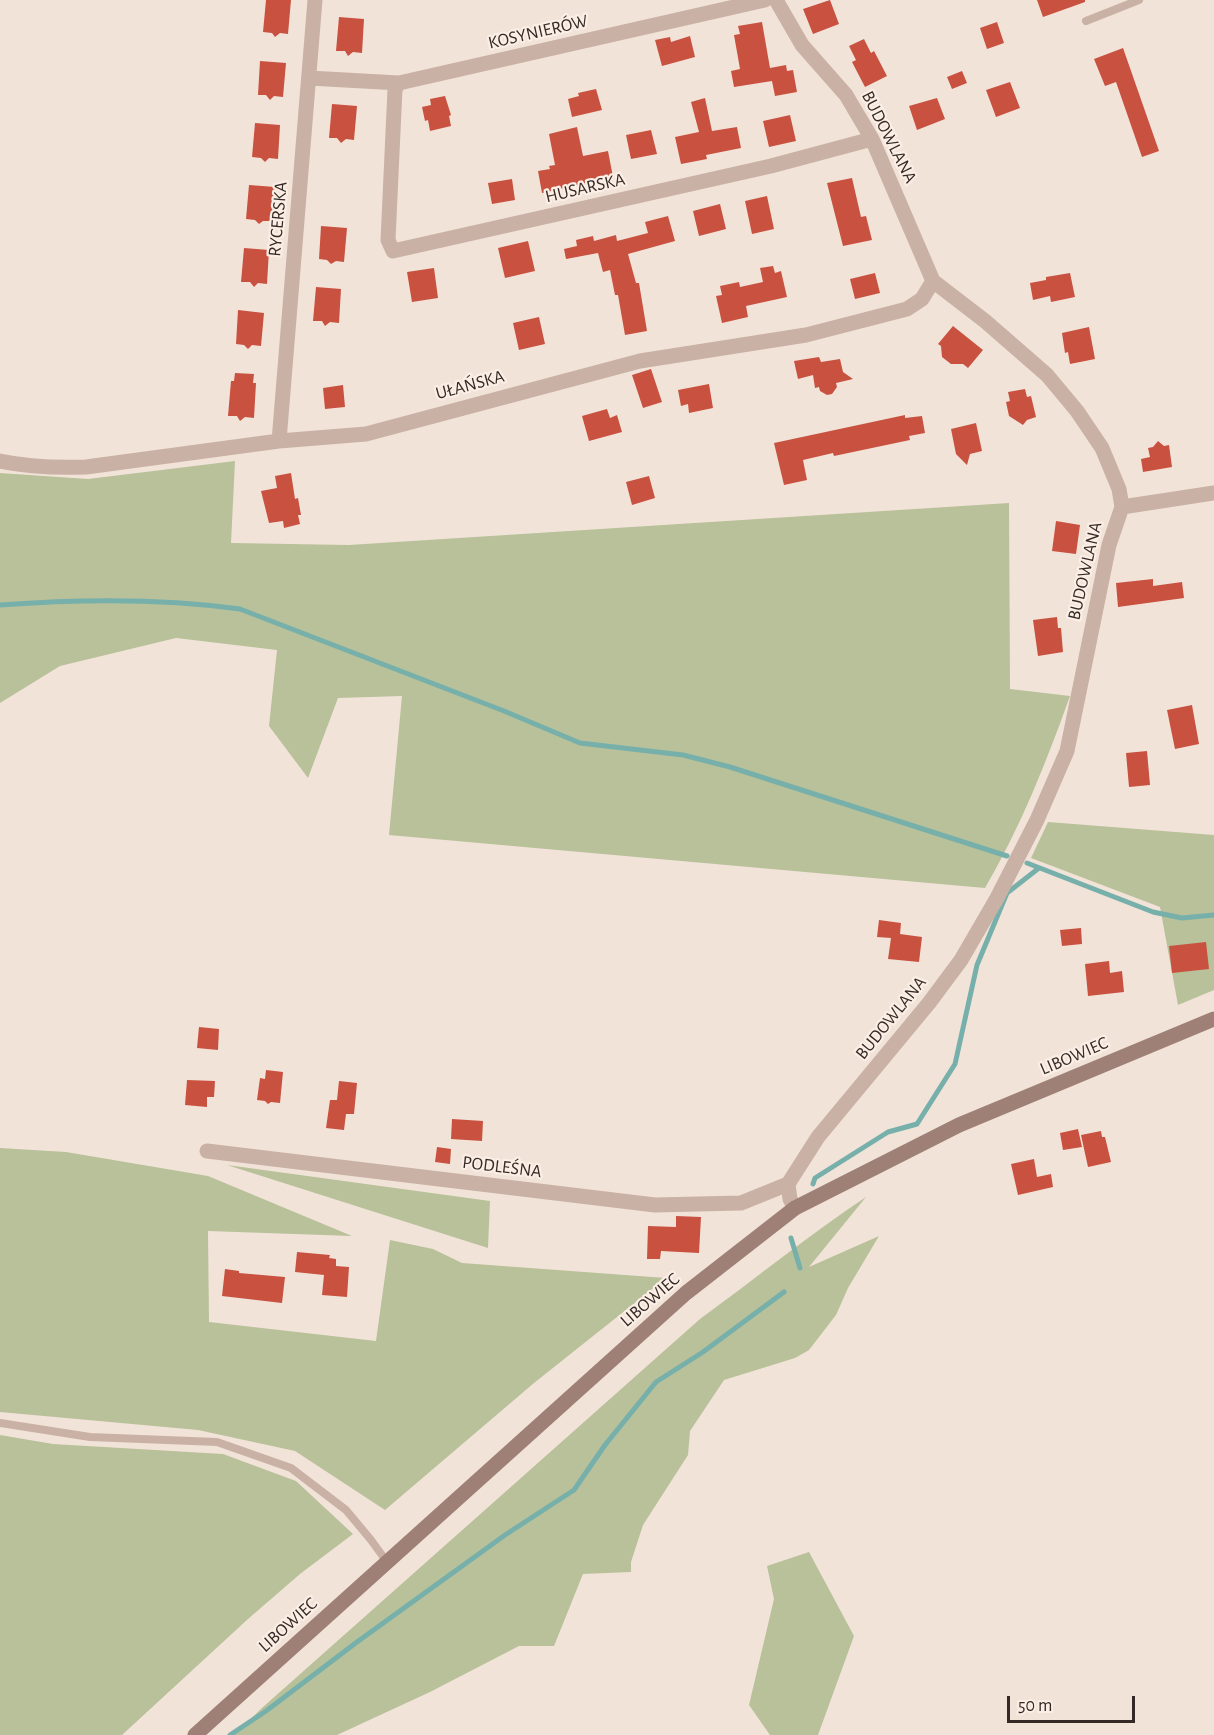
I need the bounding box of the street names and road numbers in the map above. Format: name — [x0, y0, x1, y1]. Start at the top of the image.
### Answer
street label: KOSYNIERÓW — [486, 10, 590, 54]
street label: BUDOWLANA — [857, 87, 921, 187]
street label: HUSARSKA — [543, 168, 627, 208]
street label: RYCERSKA — [264, 181, 292, 257]
street label: UŁAŃSKA — [433, 365, 507, 405]
street label: BUDOWLANA — [1063, 520, 1107, 622]
street label: BUDOWLANA — [851, 972, 931, 1064]
street label: LIBOWIEC — [1037, 1032, 1111, 1080]
street label: PODLEŚNA — [461, 1151, 543, 1183]
street label: LIBOWIEC — [616, 1268, 684, 1332]
street label: LIBOWIEC — [254, 1593, 322, 1657]

